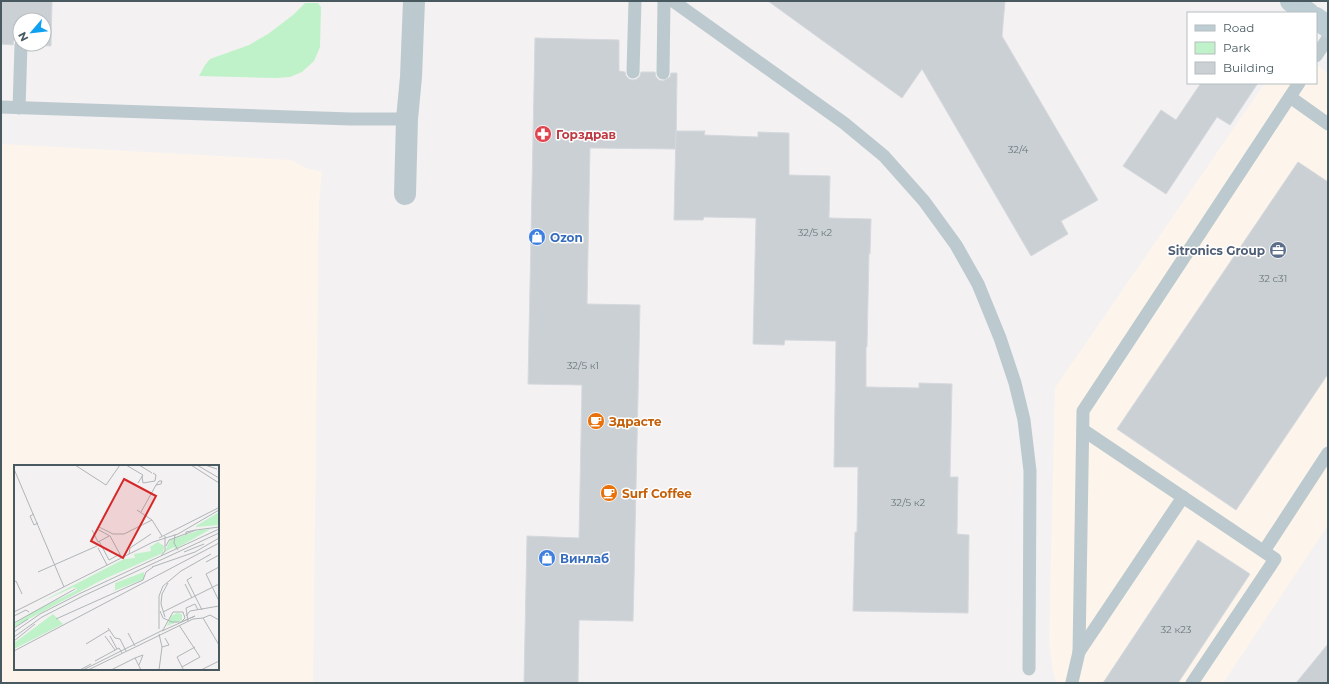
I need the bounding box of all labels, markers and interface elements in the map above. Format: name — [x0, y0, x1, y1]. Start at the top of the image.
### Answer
north arrow — [12, 12, 52, 52]
legend — [1187, 12, 1317, 84]
text: Road — [1223, 20, 1254, 35]
text: N — [15, 29, 31, 44]
text: Park — [1223, 40, 1251, 55]
text: Building — [1223, 60, 1274, 75]
pharmacy icon: Горздрав — [533, 124, 553, 144]
place label: Горздрав — [556, 127, 616, 142]
house number: 32/4 — [1008, 143, 1029, 156]
house number: 32/5 к2 — [798, 226, 833, 239]
shop icon: Ozon — [527, 227, 547, 247]
place label: Ozon — [550, 230, 583, 245]
office icon: Sitronics Group — [1268, 240, 1288, 260]
place label: Sitronics Group — [1168, 243, 1265, 258]
house number: 32 с31 — [1259, 272, 1287, 285]
house number: 32/5 к1 — [567, 359, 599, 372]
cafe icon: Здрасте — [586, 411, 606, 431]
place label: Здрасте — [608, 414, 662, 429]
inset map — [14, 465, 219, 670]
cafe icon: Surf Coffee — [599, 483, 619, 503]
place label: Surf Coffee — [622, 486, 692, 501]
house number: 32/5 к2 — [891, 496, 926, 509]
shop icon: Винлаб — [537, 548, 557, 568]
place label: Винлаб — [560, 551, 609, 566]
house number: 32 к23 — [1161, 623, 1192, 636]

